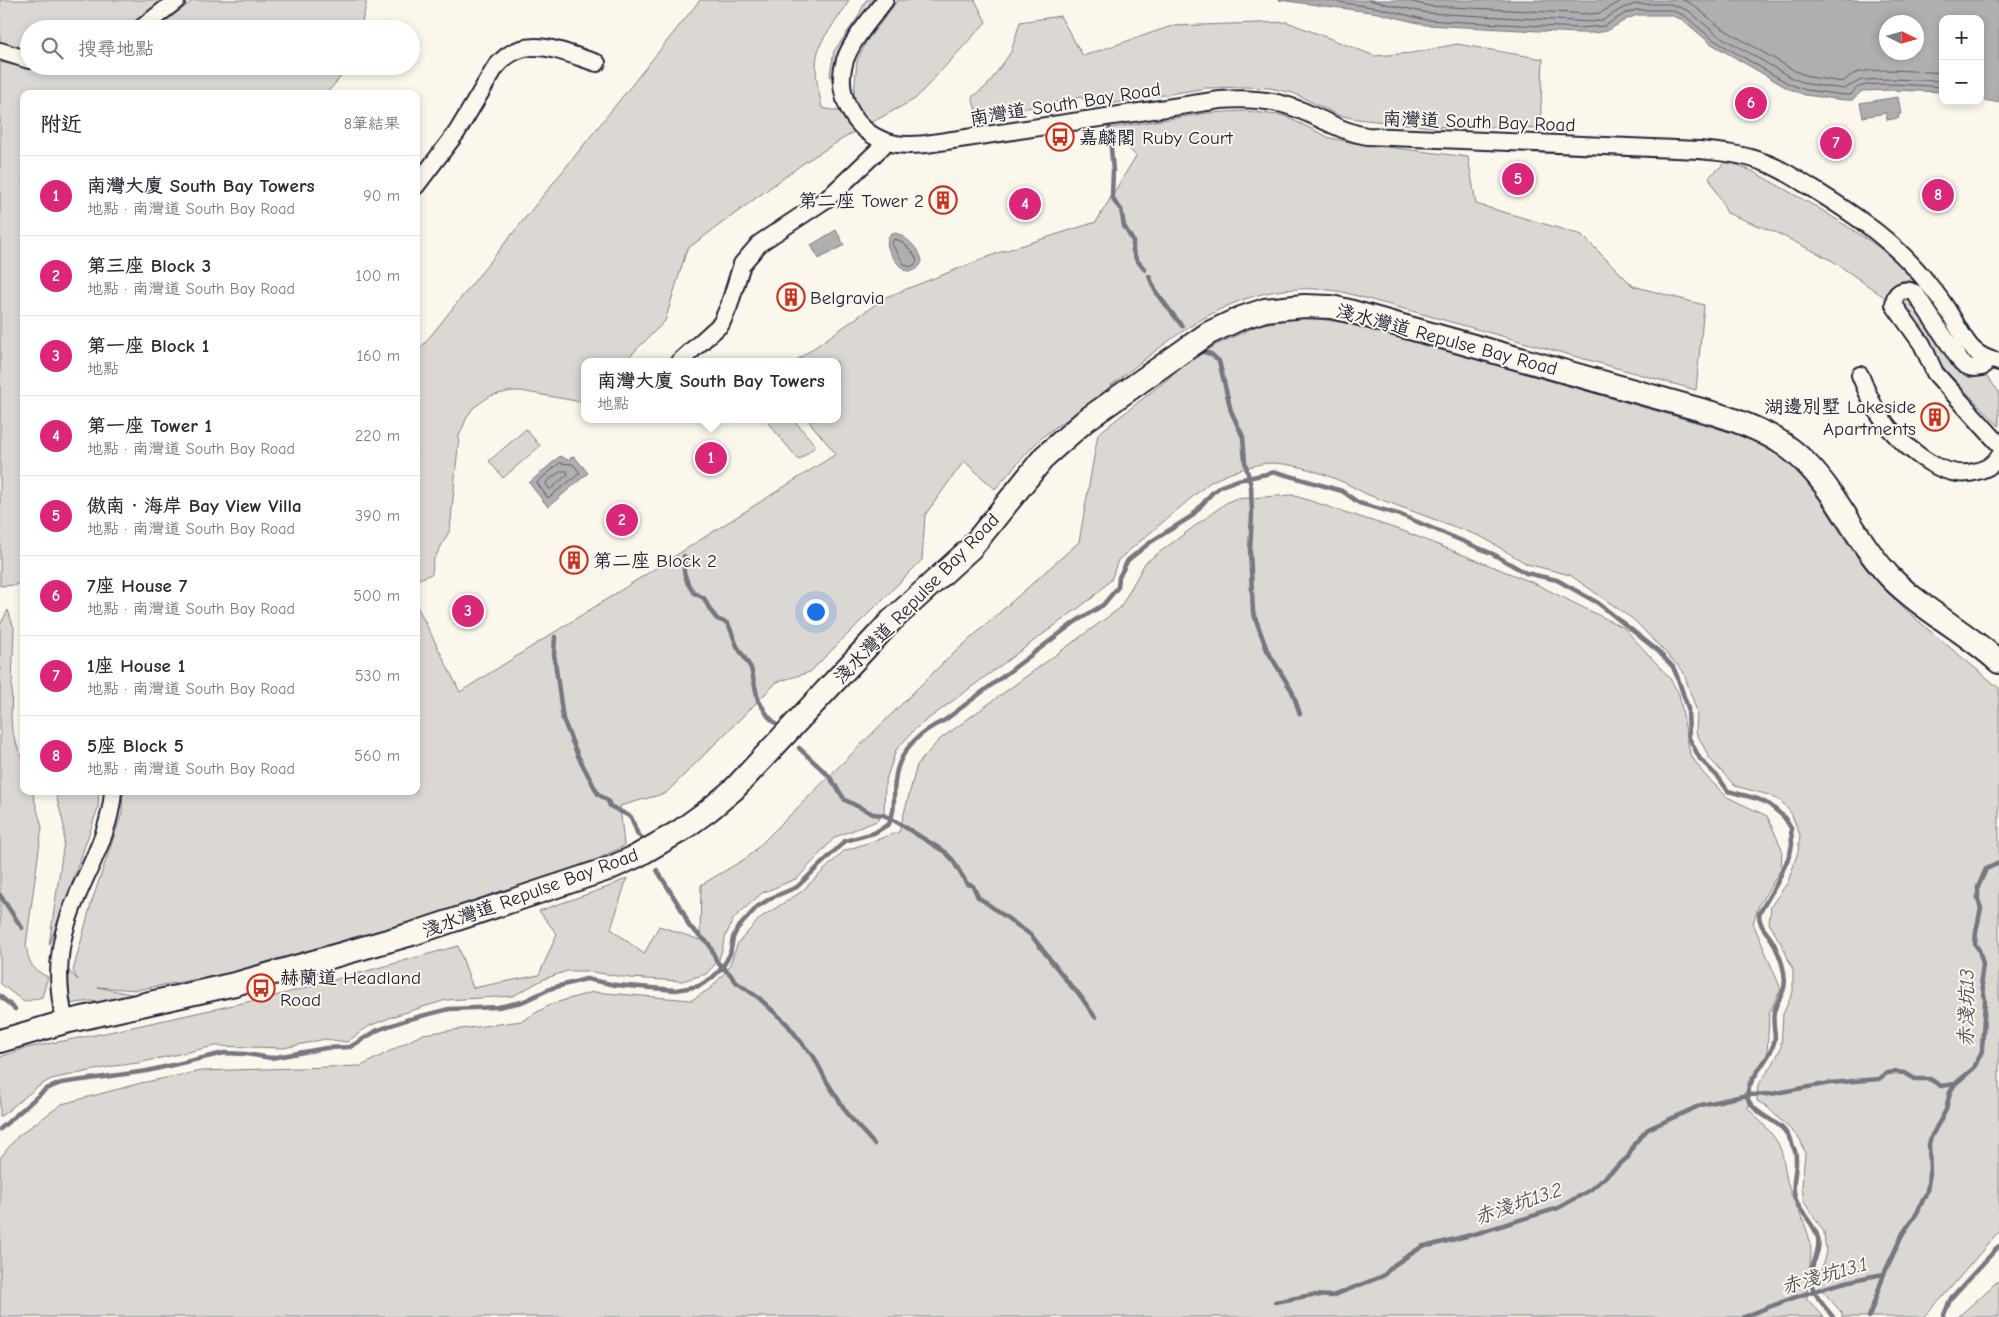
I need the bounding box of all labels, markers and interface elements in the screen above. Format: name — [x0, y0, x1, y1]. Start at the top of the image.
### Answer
north arrow — [1879, 15, 1924, 60]
map controls — [1939, 15, 1984, 105]
button: + — [1939, 15, 1984, 60]
search box — [20, 20, 420, 75]
icon: search — [38, 34, 66, 62]
text: 搜尋地點 — [78, 38, 154, 60]
button: − — [1939, 60, 1984, 105]
street label: 南灣道 South Bay Road — [968, 78, 1162, 130]
pin: 6 — [1735, 84, 1767, 122]
street label: 南灣道 South Bay Road — [1382, 108, 1576, 136]
text: 附近 — [40, 112, 82, 136]
text: 8筆結果 — [344, 115, 400, 133]
bus stop icon: 嘉麟閣 Ruby Court — [1045, 122, 1075, 152]
pin: 7 — [1820, 124, 1852, 162]
place label: 嘉麟閣 Ruby Court — [1079, 127, 1233, 149]
pin: 5 — [1502, 160, 1534, 198]
text: 南灣大廈 South Bay Towers — [87, 175, 315, 197]
pin: 8 — [1922, 176, 1954, 214]
building icon: 第二座 Tower 2 — [928, 185, 958, 215]
pin: 4 — [1009, 185, 1041, 223]
text: 1 — [53, 187, 59, 205]
text: 90 m — [363, 187, 400, 205]
place label: 第二座 Tower 2 — [798, 190, 924, 212]
text: 地點 · 南灣道 South Bay Road — [87, 200, 295, 218]
text: 第三座 Block 3 — [87, 255, 211, 277]
text: 2 — [52, 267, 60, 285]
text: 100 m — [356, 267, 400, 285]
text: 地點 · 南灣道 South Bay Road — [87, 280, 295, 298]
building icon: Belgravia — [776, 282, 806, 312]
place label: Belgravia — [810, 287, 885, 309]
street label: 淺水灣道 Repulse Bay Road — [1334, 300, 1560, 380]
text: 第一座 Block 1 — [87, 335, 209, 357]
text: 3 — [52, 347, 60, 365]
text: 160 m — [357, 347, 400, 365]
popup — [581, 358, 841, 423]
text: 地點 — [87, 360, 119, 378]
text: 南灣大廈 South Bay Towers — [597, 370, 825, 392]
text: 地點 — [597, 395, 629, 413]
place label: 湖邊別墅 Lakeside Apartments — [1765, 396, 1916, 440]
building icon: 湖邊別墅 Lakeside Apartments — [1920, 402, 1950, 432]
text: 第一座 Tower 1 — [87, 415, 212, 437]
text: 4 — [52, 427, 60, 445]
text: 220 m — [355, 427, 400, 445]
pin: 1 — [695, 439, 727, 477]
text: 地點 · 南灣道 South Bay Road — [87, 440, 295, 458]
text: 傲南．海岸 Bay View Villa — [87, 495, 302, 517]
pin: 2 — [606, 501, 638, 539]
text: 5 — [52, 507, 60, 525]
text: 390 m — [355, 507, 400, 525]
street label: 淺水灣道 Repulse Bay Road — [830, 509, 1004, 688]
text: 地點 · 南灣道 South Bay Road — [87, 520, 295, 538]
building icon: 第二座 Block 2 — [559, 545, 589, 575]
place label: 第二座 Block 2 — [593, 550, 717, 572]
text: 7座 House 7 — [87, 575, 187, 597]
text: 6 — [52, 587, 60, 605]
text: 500 m — [353, 587, 400, 605]
pin: 3 — [452, 592, 484, 630]
your location — [803, 599, 829, 625]
text: 地點 · 南灣道 South Bay Road — [87, 600, 295, 618]
text: 1座 House 1 — [87, 655, 185, 677]
text: 7 — [52, 667, 60, 685]
text: 530 m — [355, 667, 400, 685]
text: 地點 · 南灣道 South Bay Road — [87, 680, 295, 698]
text: 5座 Block 5 — [87, 735, 184, 757]
text: 8 — [52, 747, 60, 765]
text: 560 m — [354, 747, 400, 765]
text: 地點 · 南灣道 South Bay Road — [87, 760, 295, 778]
street label: 淺水灣道 Repulse Bay Road — [419, 844, 641, 942]
place label: 赫蘭道 Headland Road — [280, 967, 421, 1011]
water label: 赤淺坑13 — [1954, 969, 1979, 1047]
bus stop icon: 赫蘭道 Headland Road — [246, 973, 276, 1003]
water label: 赤淺坑13.2 — [1471, 1178, 1566, 1229]
water label: 赤淺坑13.1 — [1778, 1252, 1870, 1299]

